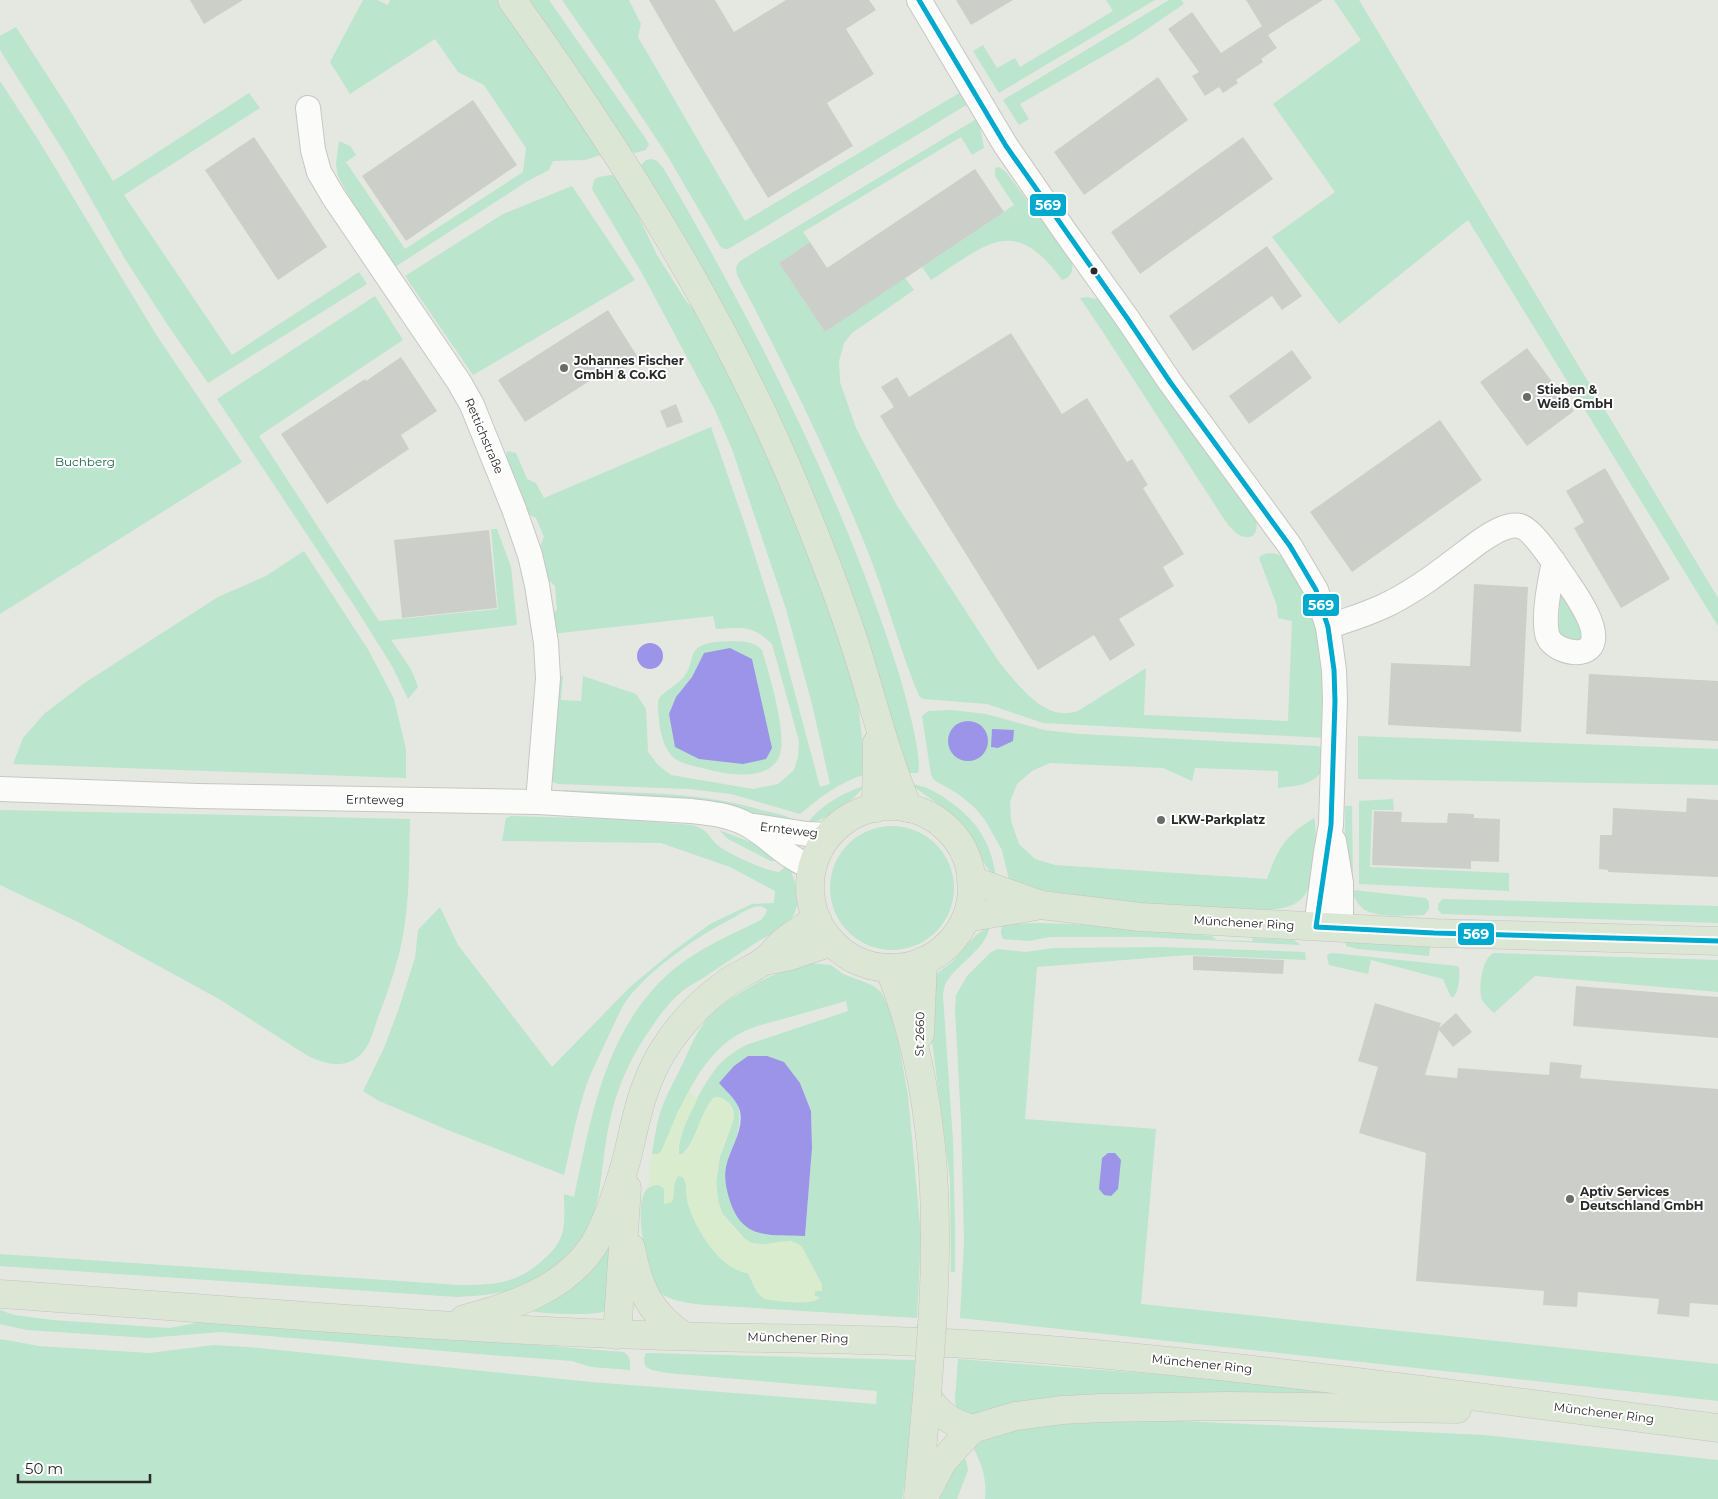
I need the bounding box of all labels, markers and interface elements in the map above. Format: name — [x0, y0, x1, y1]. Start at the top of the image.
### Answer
line badge: 569 — [1029, 193, 1067, 217]
text: 569 — [1035, 196, 1061, 214]
unlabelled marker — [1089, 266, 1099, 276]
place label: Johannes Fischer GmbH & Co.KG — [573, 353, 684, 382]
marker: Johannes Fischer GmbH & Co.KG — [558, 362, 570, 374]
place label: Stieben & Weiß GmbH — [1537, 382, 1613, 411]
marker: Stieben & Weiß GmbH — [1521, 391, 1533, 403]
street label: Rettichstraße — [462, 396, 507, 476]
park label: Buchberg — [55, 454, 115, 469]
line badge: 569 — [1302, 593, 1340, 617]
text: 569 — [1308, 596, 1334, 614]
street label: Ernteweg — [346, 791, 404, 808]
place label: LKW-Parkplatz — [1171, 812, 1265, 827]
marker: LKW-Parkplatz — [1155, 814, 1167, 826]
street label: Ernteweg — [759, 818, 819, 841]
street label: Münchener Ring — [1193, 912, 1295, 933]
line badge: 569 — [1457, 922, 1495, 946]
text: 569 — [1463, 925, 1489, 943]
street label: St 2660 — [912, 1011, 927, 1056]
place label: Aptiv Services Deutschland GmbH — [1579, 1184, 1704, 1213]
marker: Aptiv Services Deutschland GmbH — [1564, 1193, 1576, 1205]
street label: Münchener Ring — [747, 1329, 849, 1346]
street label: Münchener Ring — [1151, 1351, 1253, 1376]
street label: Münchener Ring — [1553, 1399, 1655, 1426]
scale bar — [18, 1452, 150, 1484]
text: 50 m — [25, 1459, 63, 1478]

